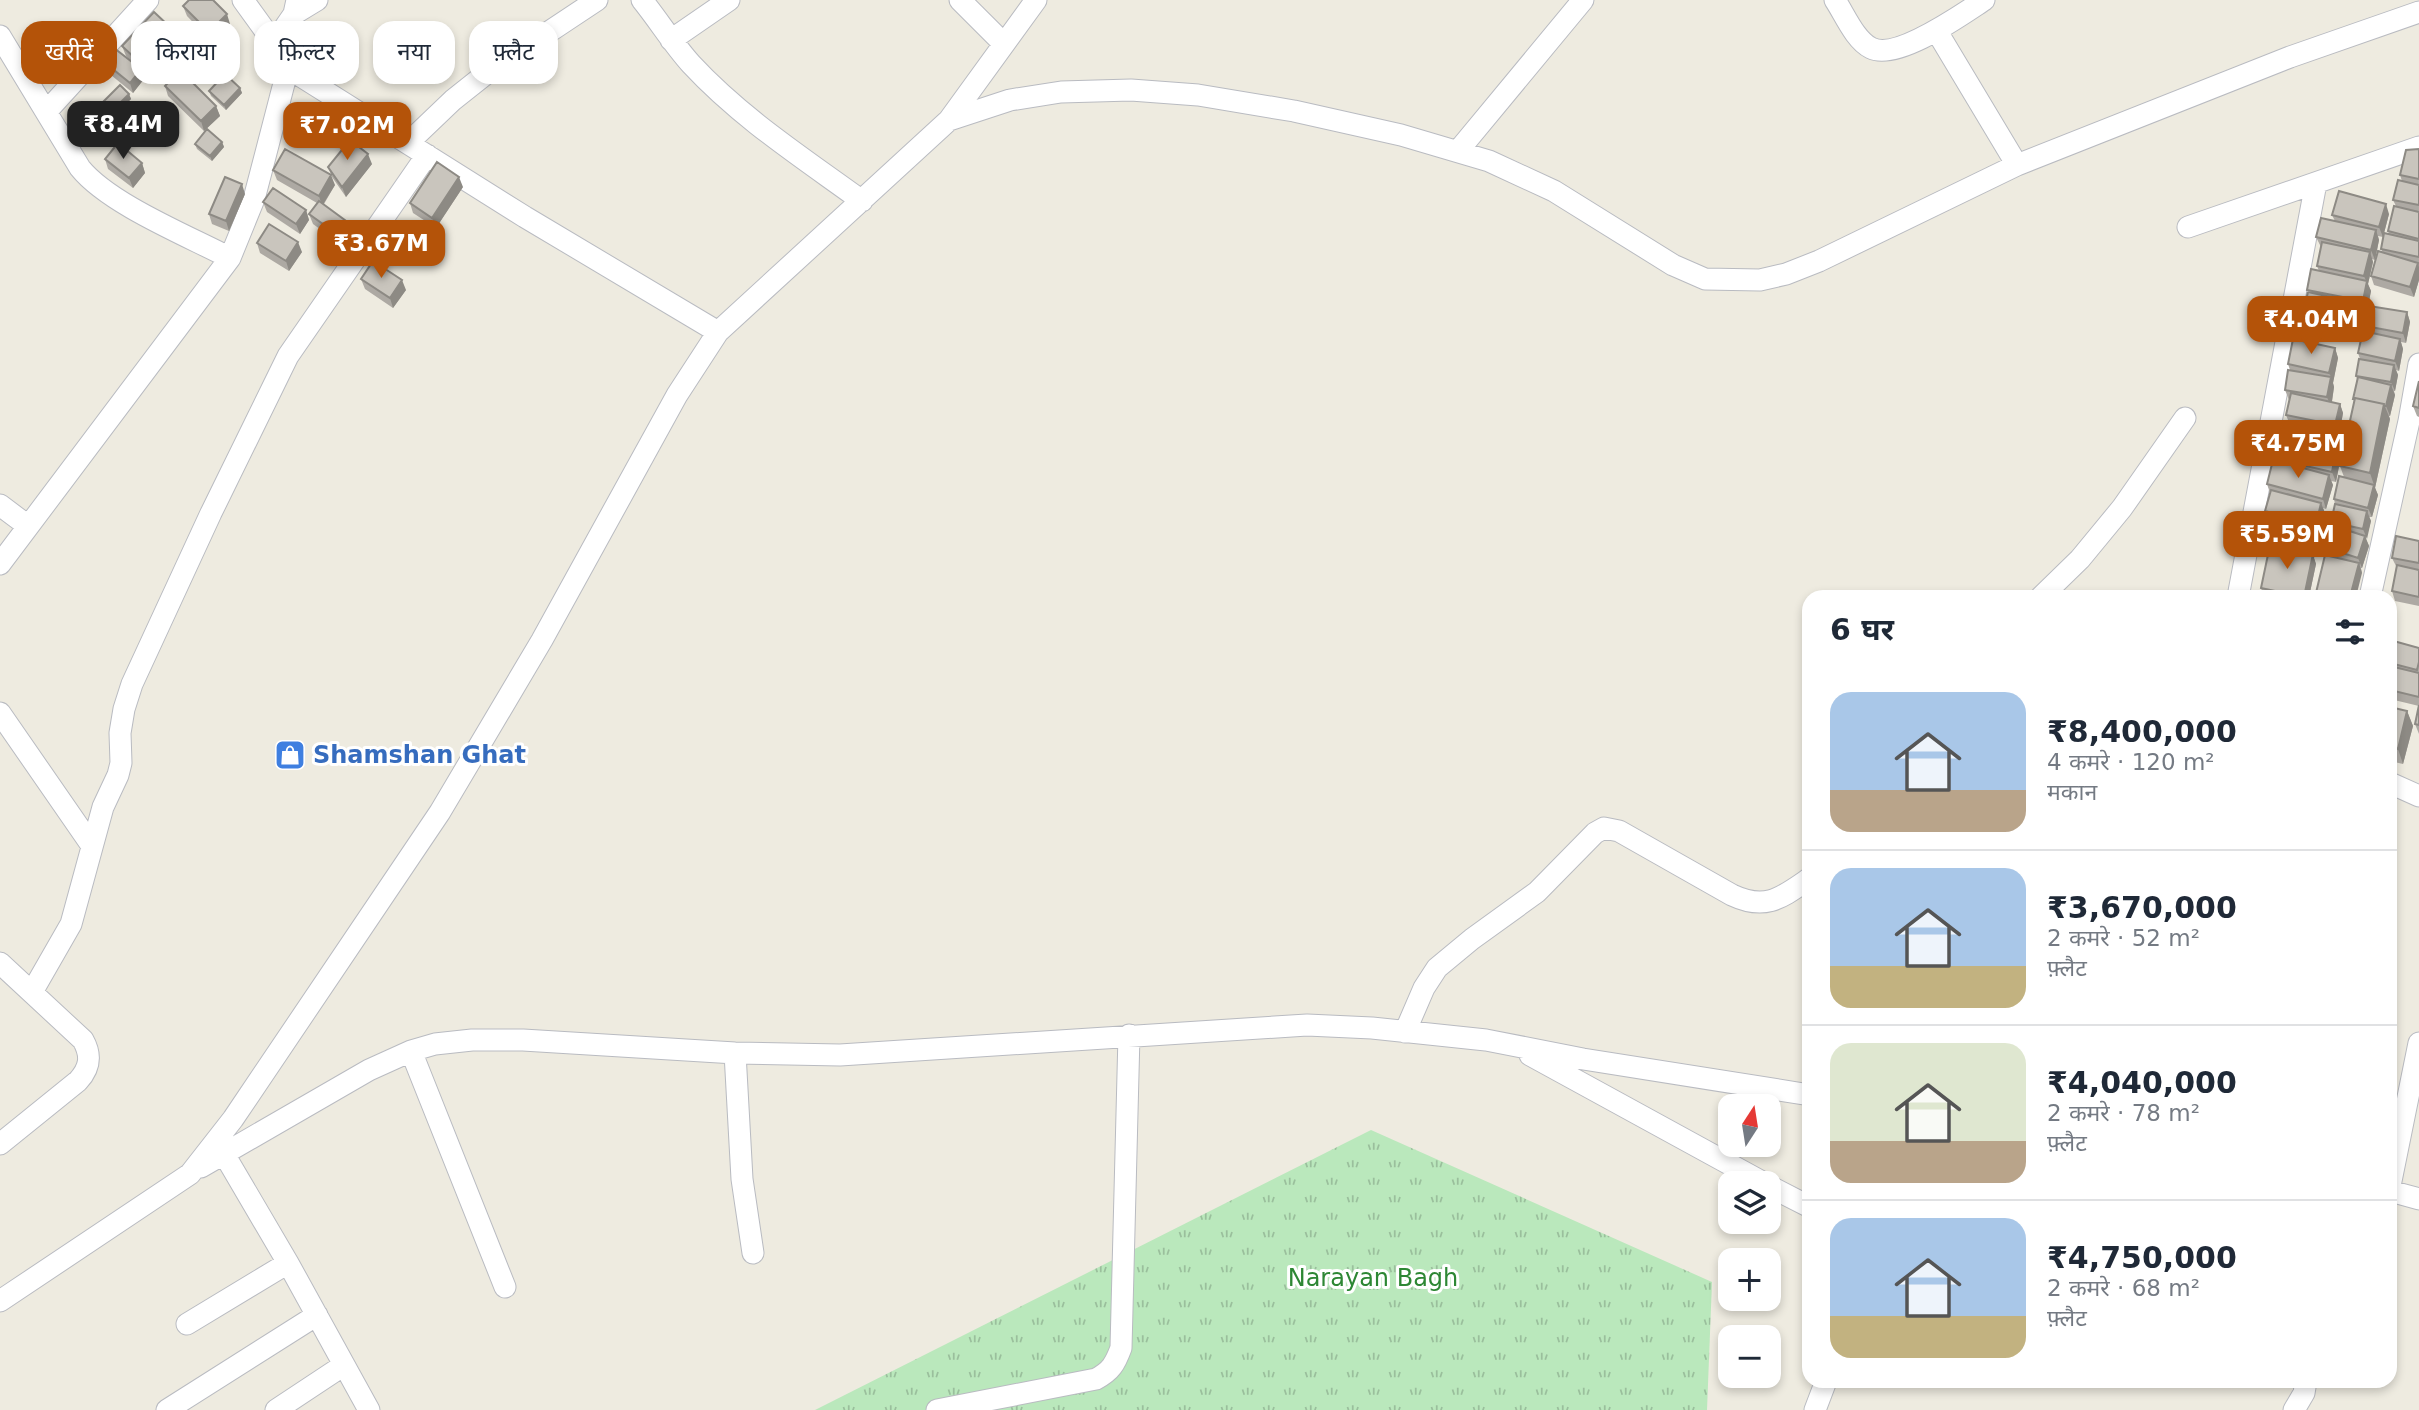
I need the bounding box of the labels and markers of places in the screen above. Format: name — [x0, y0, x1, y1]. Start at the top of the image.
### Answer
pin: ₹8.4M — [74, 102, 172, 161]
pin: ₹7.02M — [290, 102, 404, 162]
pin: ₹3.67M — [324, 220, 438, 280]
pin: ₹4.04M — [2254, 296, 2368, 356]
pin: ₹4.75M — [2241, 420, 2355, 480]
pin: ₹5.59M — [2230, 512, 2344, 571]
shop icon: Shamshan Ghat — [273, 738, 307, 772]
place label: Shamshan Ghat — [313, 741, 526, 769]

